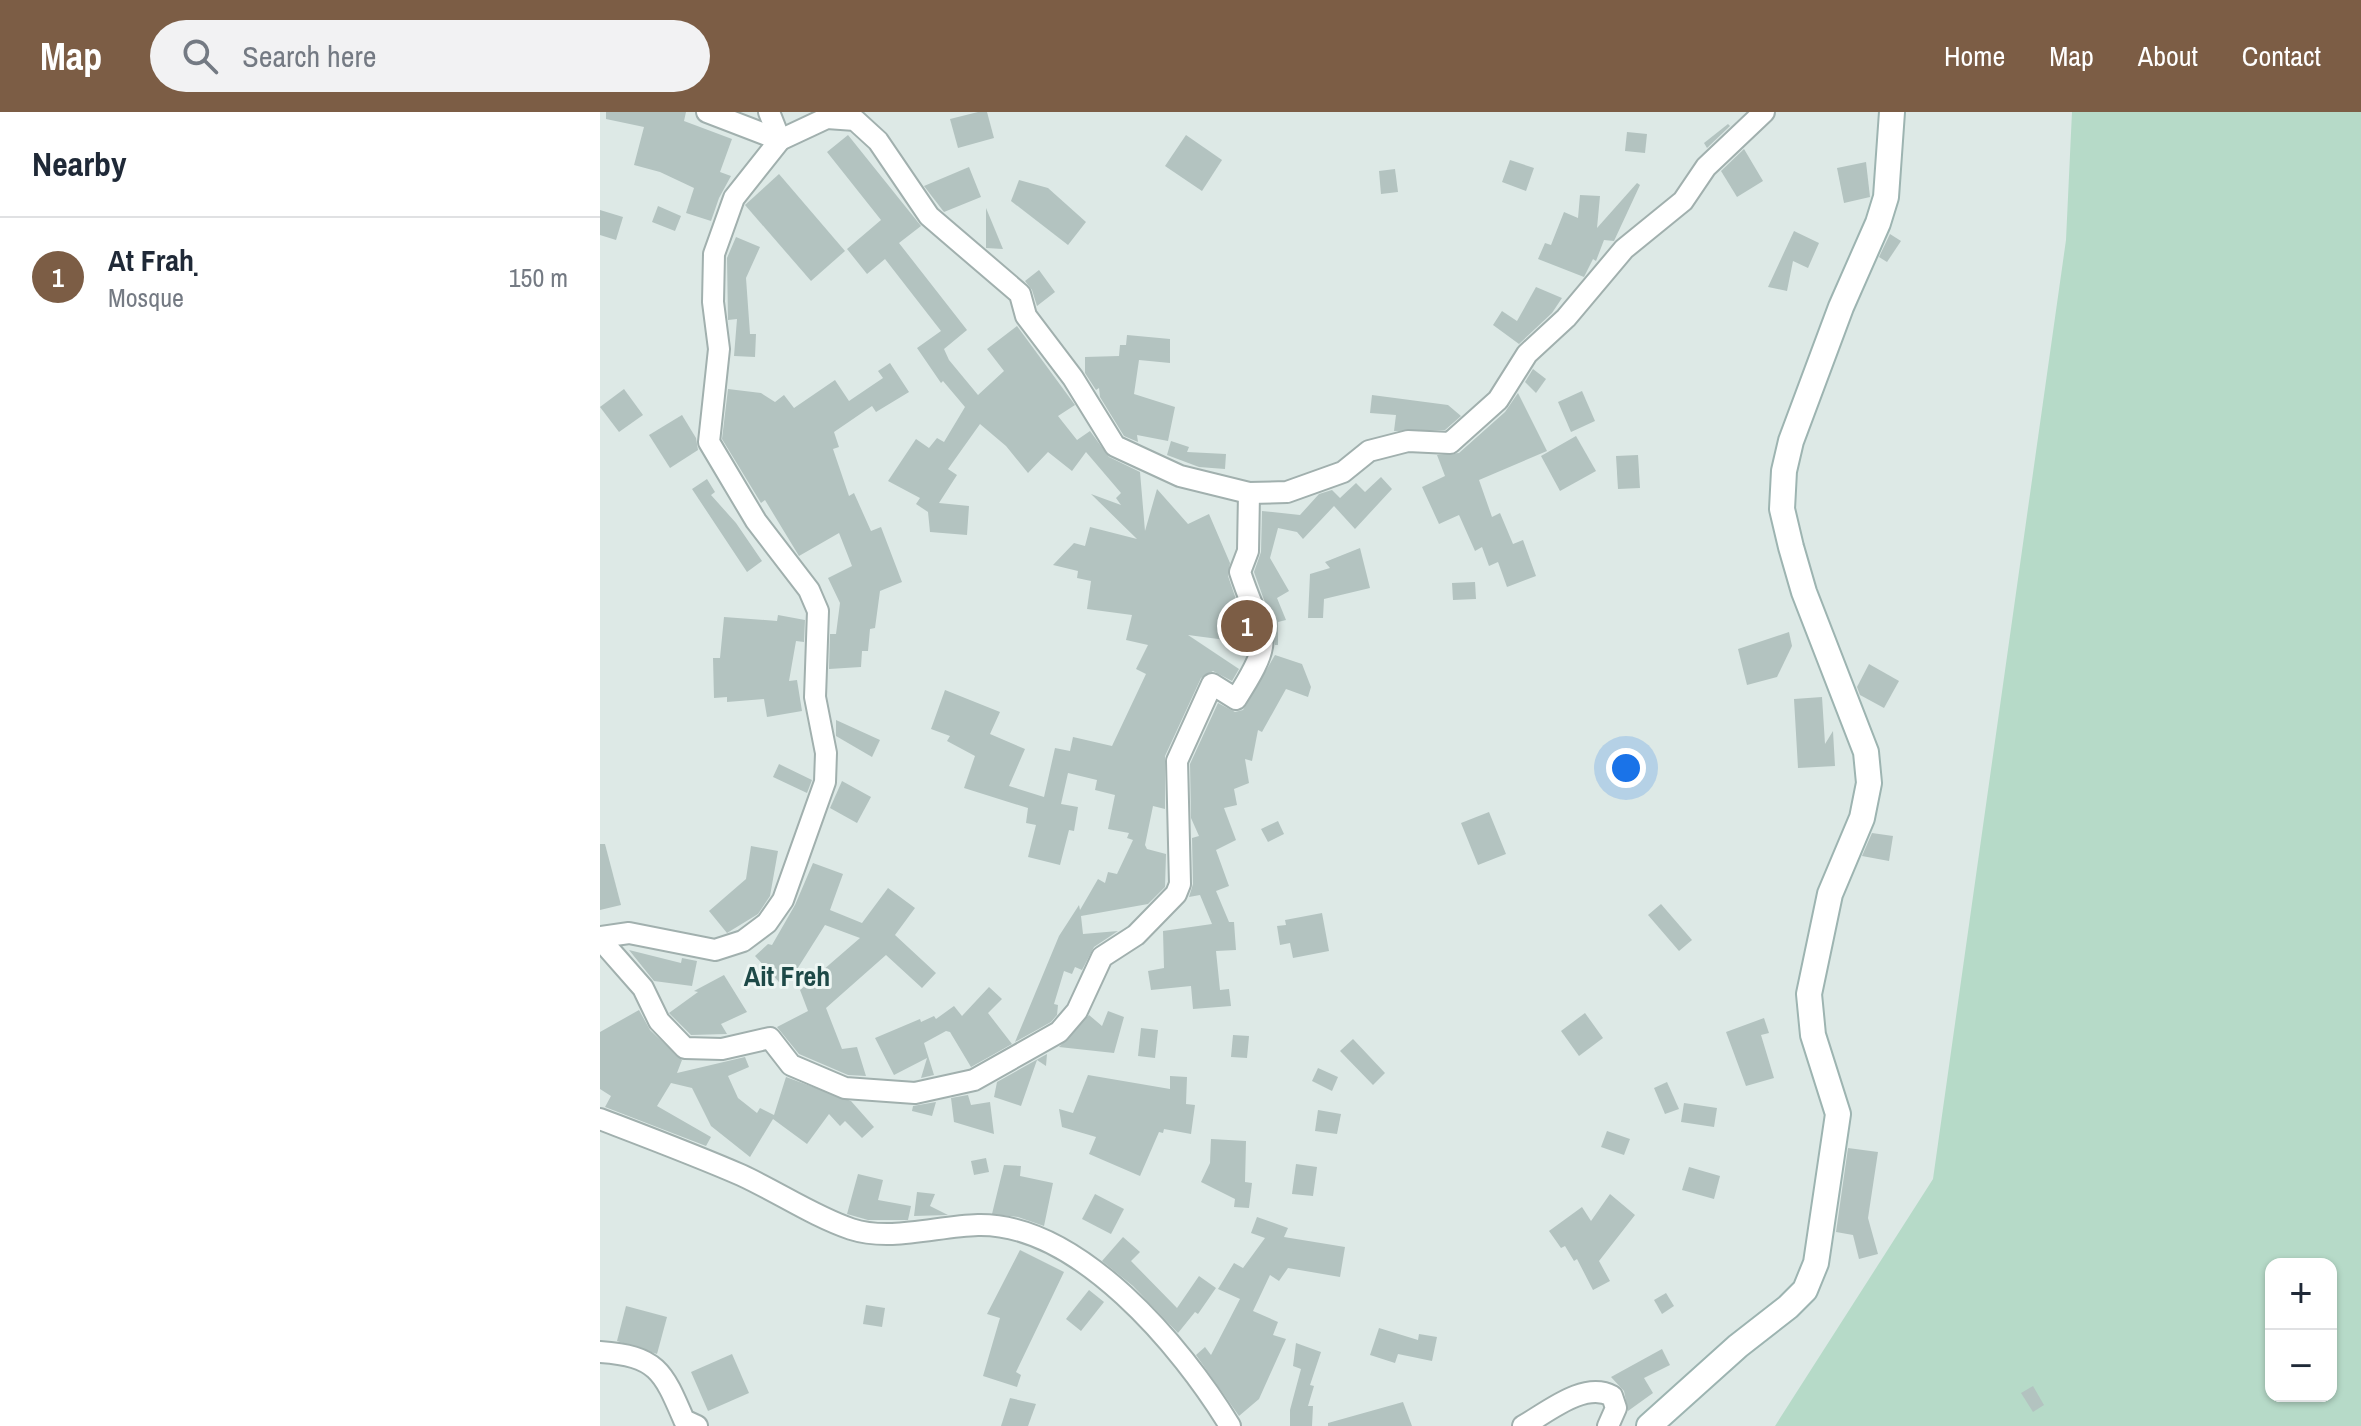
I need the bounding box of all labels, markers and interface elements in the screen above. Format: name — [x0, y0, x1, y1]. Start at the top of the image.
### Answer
search box — [150, 20, 710, 92]
text: Map — [40, 31, 102, 82]
icon: search — [178, 34, 222, 78]
text: Search here — [242, 36, 376, 76]
text: Home — [1944, 37, 2005, 75]
text: Map — [2049, 37, 2094, 75]
text: About — [2138, 37, 2198, 75]
text: Contact — [2242, 37, 2321, 75]
text: Nearby — [32, 141, 127, 187]
text: At Fraḥ — [108, 240, 194, 280]
text: 1 — [52, 260, 64, 295]
text: 150 m — [509, 260, 568, 295]
text: Mosque — [108, 280, 184, 315]
pin: 1 — [1221, 596, 1273, 656]
your location — [1606, 748, 1646, 788]
district label: Ait Freh — [744, 957, 830, 995]
map controls — [2265, 1258, 2337, 1402]
button: + — [2265, 1258, 2337, 1330]
button: − — [2265, 1330, 2337, 1402]

